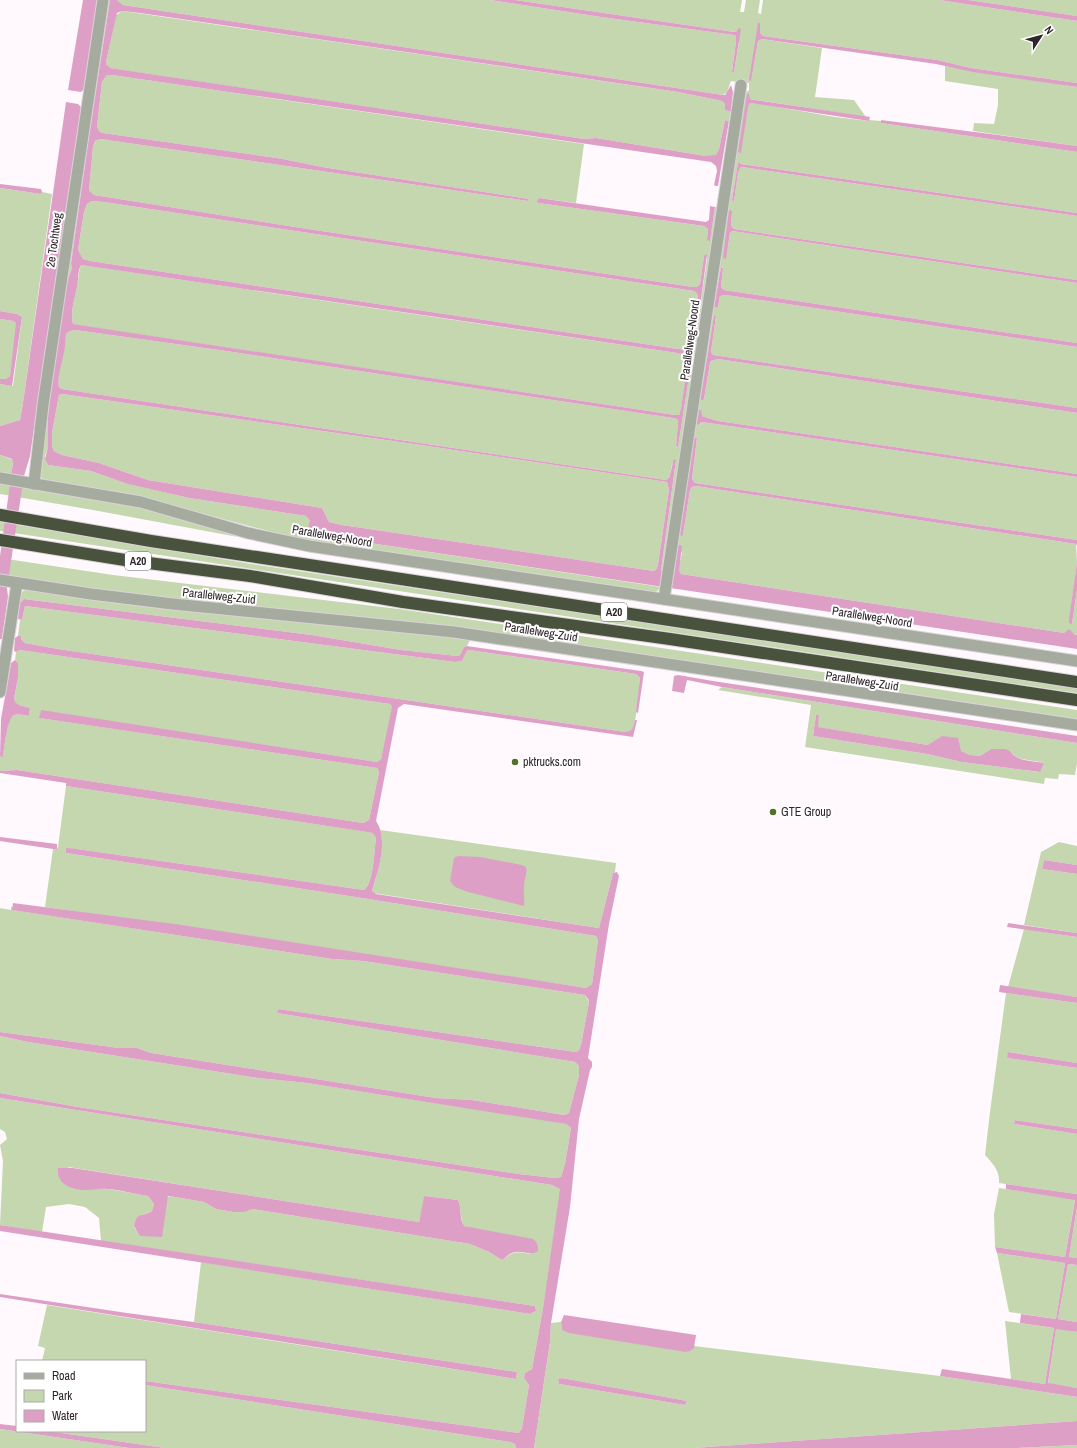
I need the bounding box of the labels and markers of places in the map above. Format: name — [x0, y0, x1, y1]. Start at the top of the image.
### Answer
place label: pktrucks.com — [523, 754, 581, 770]
marker: pktrucks.com — [510, 757, 520, 767]
place label: GTE Group — [781, 804, 831, 820]
marker: GTE Group — [768, 807, 778, 817]

